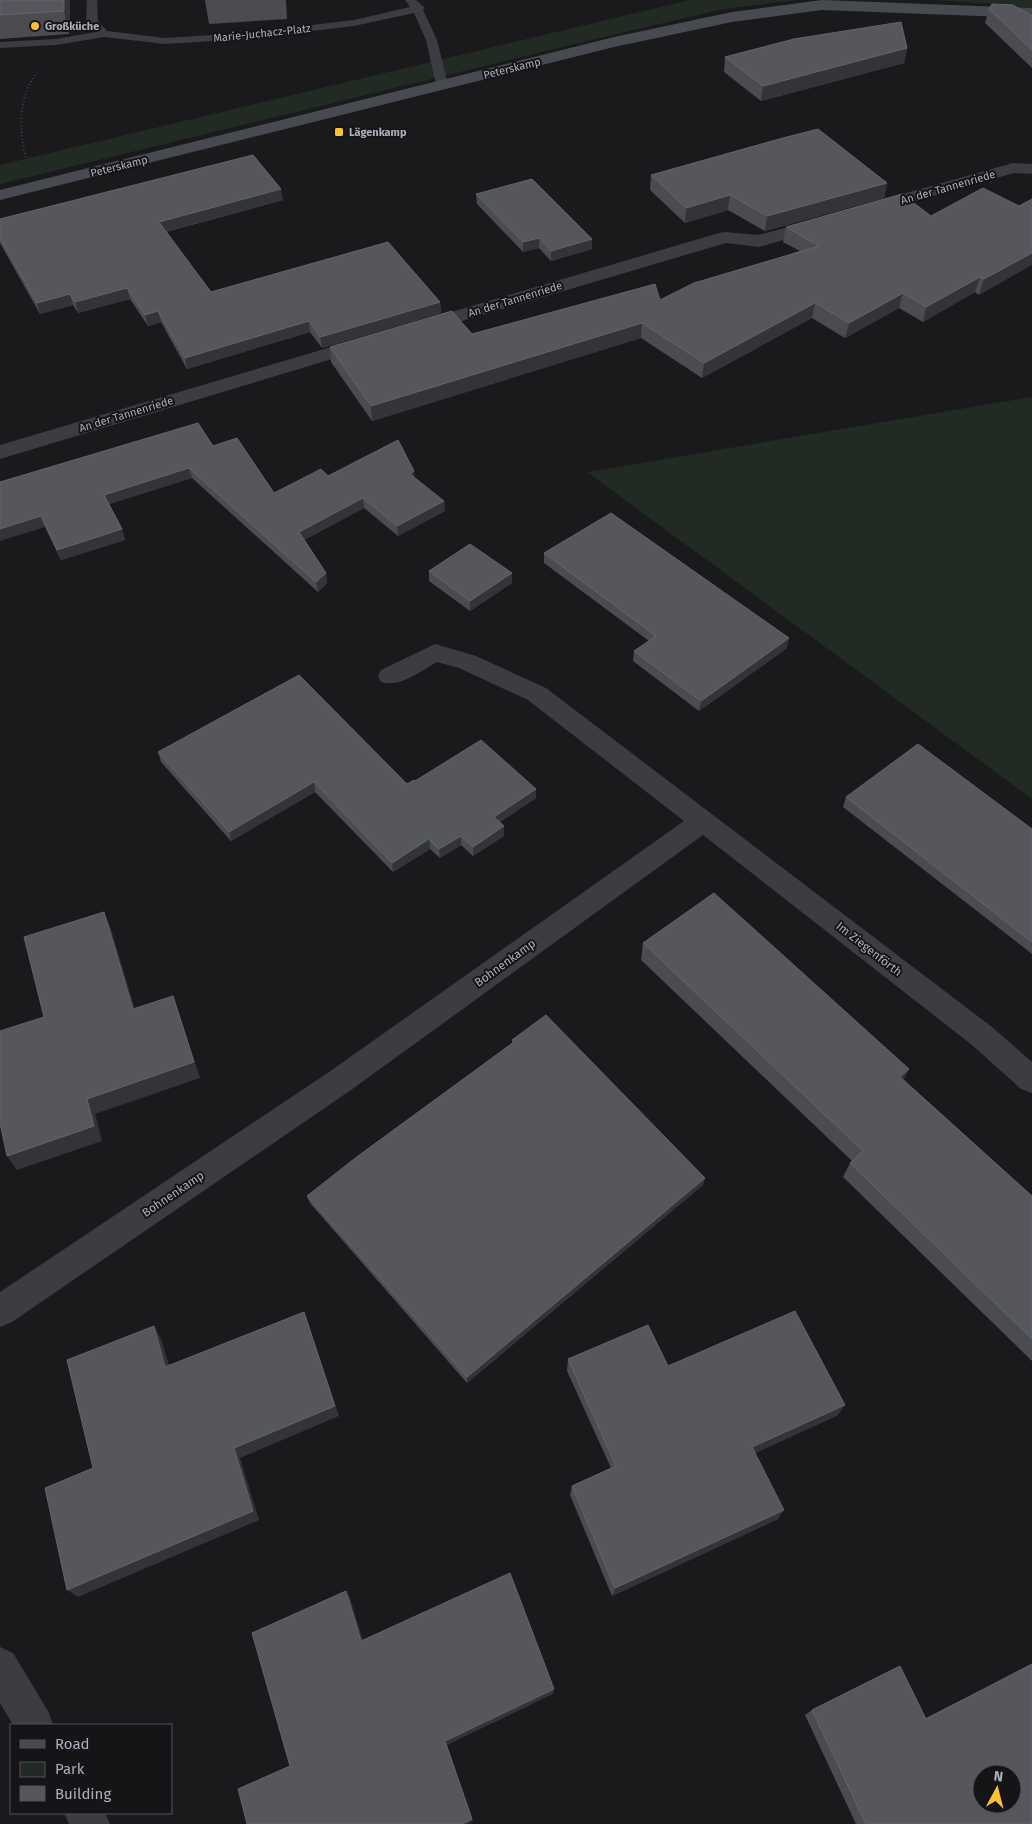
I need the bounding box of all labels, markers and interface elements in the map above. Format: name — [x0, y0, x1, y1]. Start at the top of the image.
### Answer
marker: Großküche — [29, 20, 41, 32]
place label: Großküche — [45, 20, 99, 33]
street label: Marie-Juchacz-Platz — [213, 22, 312, 45]
street label: Peterskamp — [482, 55, 542, 82]
marker: Lägenkamp — [333, 126, 345, 138]
place label: Lägenkamp — [349, 126, 407, 139]
street label: Peterskamp — [89, 153, 149, 180]
street label: An der Tannenriede — [899, 168, 997, 207]
street label: An der Tannenriede — [466, 279, 564, 320]
street label: An der Tannenriede — [77, 394, 175, 435]
street label: Im Ziegenförth — [833, 919, 905, 979]
street label: Bohnenkamp — [472, 936, 538, 990]
street label: Bohnenkamp — [139, 1168, 207, 1220]
legend — [10, 1724, 172, 1814]
text: Road — [55, 1735, 90, 1753]
text: Park — [55, 1760, 85, 1778]
north arrow — [972, 1764, 1022, 1814]
text: N — [993, 1768, 1004, 1786]
text: Building — [55, 1785, 111, 1803]

